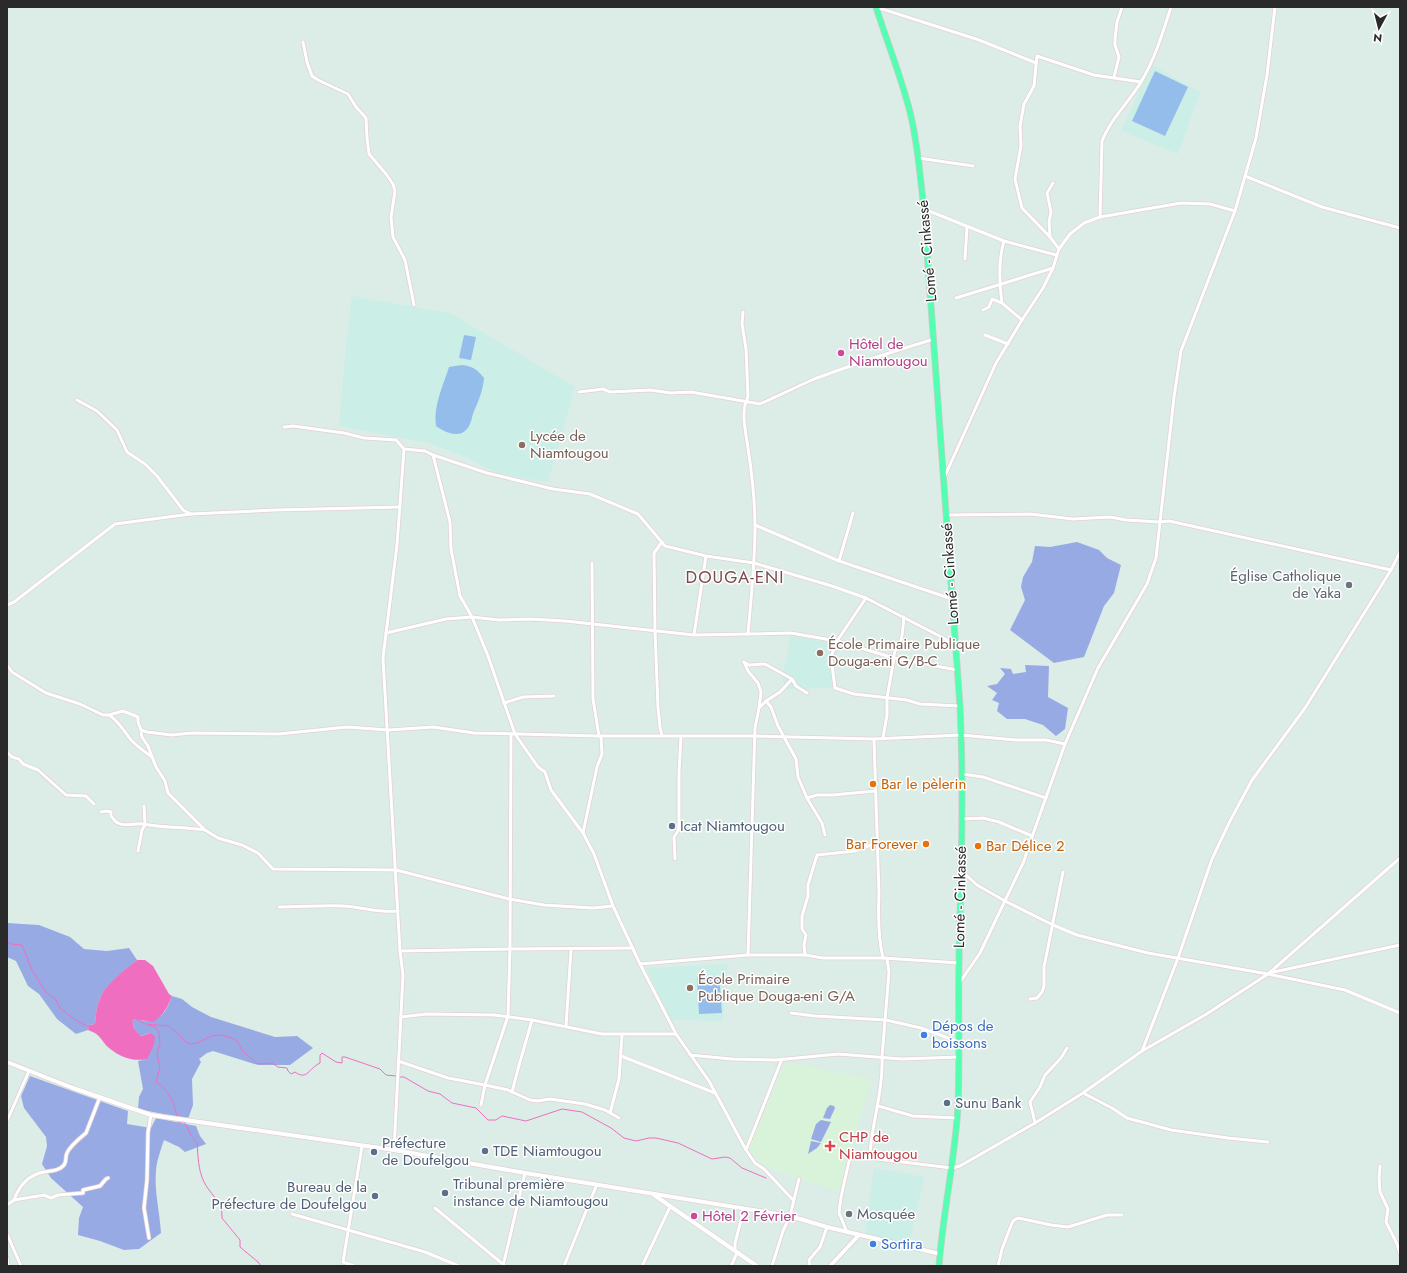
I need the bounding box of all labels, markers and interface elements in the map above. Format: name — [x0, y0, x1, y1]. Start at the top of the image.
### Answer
north arrow — [1359, 8, 1399, 48]
text: N — [1372, 29, 1383, 46]
street label: Lomé - Cinkassé — [912, 199, 942, 303]
place label: Hôtel de Niamtougou — [849, 333, 928, 372]
marker: Hôtel de Niamtougou — [836, 348, 846, 358]
place label: Lycée de Niamtougou — [530, 425, 609, 464]
marker: Lycée de Niamtougou — [517, 440, 527, 450]
street label: Lomé - Cinkassé — [935, 522, 965, 626]
district label: DOUGA-ENI — [686, 565, 784, 589]
place label: Église Catholique de Yaka — [1230, 565, 1341, 604]
marker: Église Catholique de Yaka — [1344, 580, 1354, 590]
place label: École Primaire Publique Douga-eni G/B-C — [828, 633, 980, 672]
marker: École Primaire Publique Douga-eni G/B-C — [815, 648, 825, 658]
place label: Bar le pèlerin — [881, 773, 966, 795]
marker: Bar le pèlerin — [868, 779, 878, 789]
place label: Icat Niamtougou — [680, 815, 785, 837]
marker: Icat Niamtougou — [667, 821, 677, 831]
place label: Bar Forever — [846, 833, 919, 855]
place label: Bar Délice 2 — [986, 835, 1064, 857]
marker: Bar Forever — [921, 839, 931, 849]
marker: Bar Délice 2 — [973, 841, 983, 851]
street label: Lomé - Cinkassé — [948, 845, 972, 948]
place label: École Primaire Publique Douga-eni G/A — [698, 968, 855, 1007]
marker: École Primaire Publique Douga-eni G/A — [685, 983, 695, 993]
place label: Dépos de boissons — [932, 1015, 994, 1054]
marker: Dépos de boissons — [919, 1030, 929, 1040]
place label: Sunu Bank — [955, 1092, 1022, 1114]
marker: Sunu Bank — [942, 1098, 952, 1108]
place label: CHP de Niamtougou — [839, 1126, 918, 1165]
place label: Préfecture de Doufelgou — [382, 1132, 469, 1171]
place label: TDE Niamtougou — [493, 1140, 602, 1162]
marker: CHP de Niamtougou — [824, 1140, 836, 1152]
marker: TDE Niamtougou — [480, 1146, 490, 1156]
marker: Préfecture de Doufelgou — [369, 1147, 379, 1157]
place label: Tribunal première instance de Niamtougou — [453, 1173, 608, 1212]
place label: Bureau de la Préfecture de Doufelgou — [212, 1176, 367, 1215]
marker: Tribunal première instance de Niamtougou — [440, 1188, 450, 1198]
marker: Bureau de la Préfecture de Doufelgou — [370, 1191, 380, 1201]
place label: Mosquée — [857, 1203, 916, 1225]
place label: Hôtel 2 Février — [702, 1205, 797, 1227]
marker: Mosquée — [844, 1209, 854, 1219]
marker: Hôtel 2 Février — [689, 1211, 699, 1221]
place label: Sortira — [881, 1233, 922, 1255]
marker: Sortira — [868, 1239, 878, 1249]

